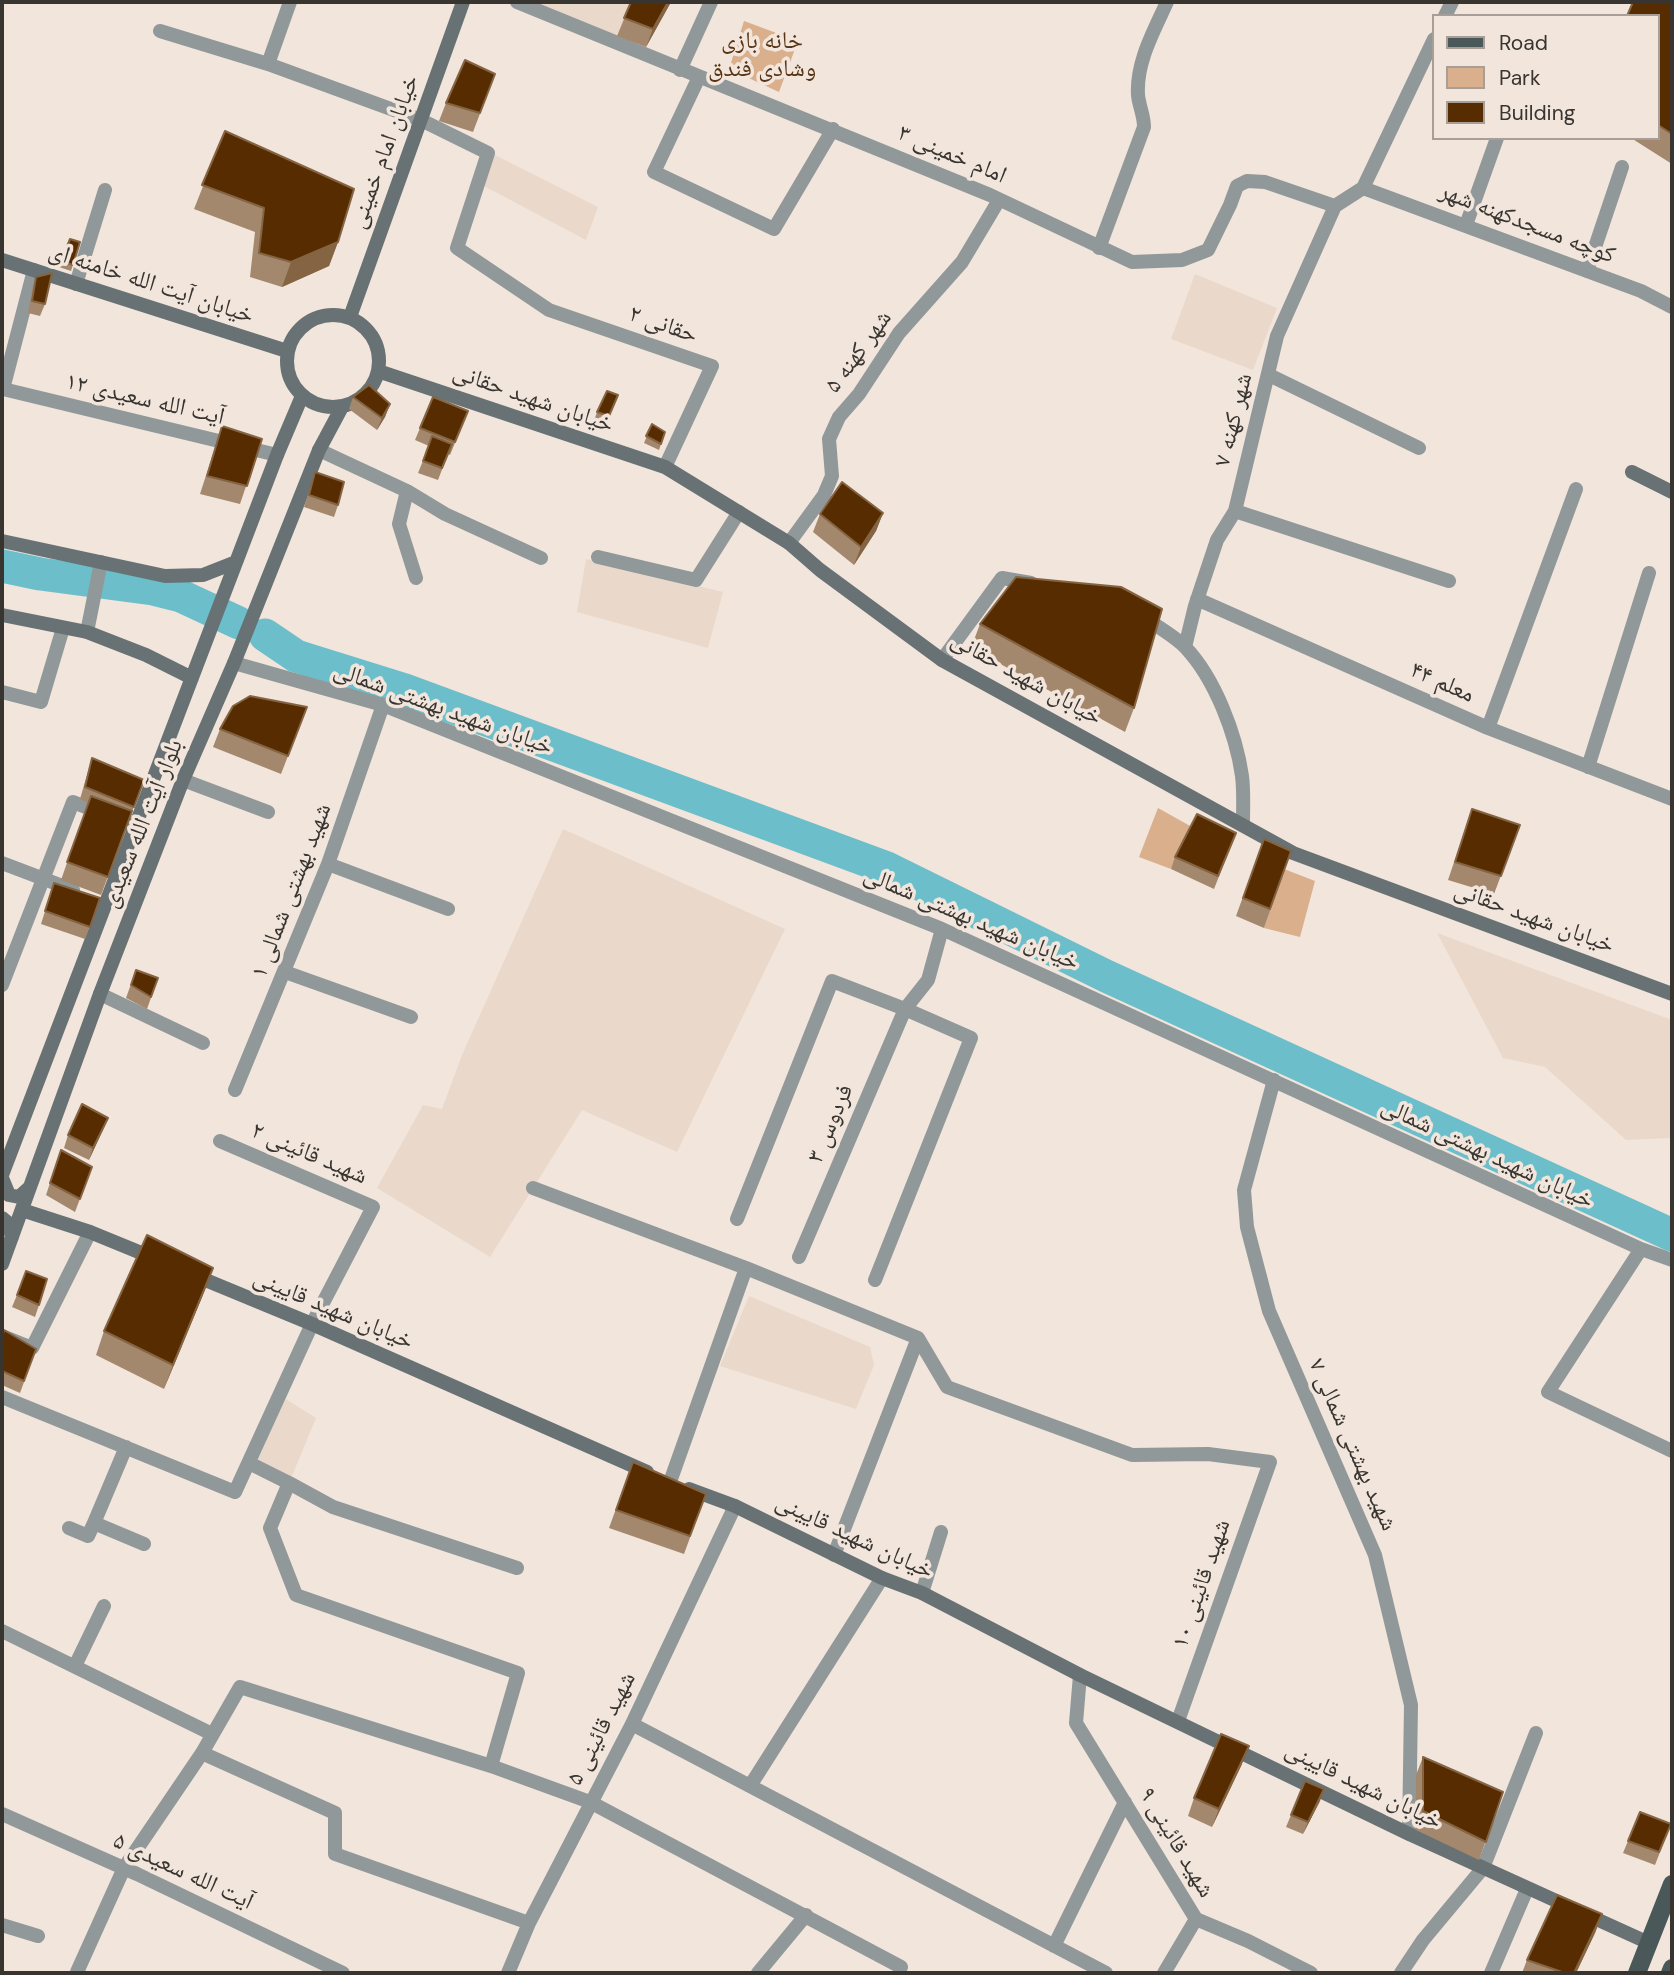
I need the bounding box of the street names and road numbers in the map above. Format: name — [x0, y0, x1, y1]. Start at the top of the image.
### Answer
street label: خیابان امام خمینی — [344, 71, 426, 233]
street label: امام خمینی ۳ — [893, 119, 1011, 191]
street label: کوچه مسجدکهنه شهر — [1435, 177, 1619, 271]
street label: خیابان آیت الله خامنه ای — [45, 237, 257, 331]
street label: حقانی ۲ — [625, 300, 701, 350]
street label: شهر کهنه ۵ — [819, 305, 899, 399]
street label: خیابان شهید حقانی — [449, 358, 617, 440]
street label: آیت الله سعیدی ۱۲ — [63, 368, 227, 432]
street label: شهر کهنه ۷ — [1209, 370, 1259, 470]
street label: خیابان شهید حقانی — [945, 626, 1107, 732]
street label: خیابان شهید بهشتی شمالی — [330, 656, 556, 762]
street label: معلم ۴۴ — [1405, 656, 1479, 710]
street label: بلوار آیت الله سعیدی — [96, 735, 190, 913]
street label: شهید بهشتی شمالی ۱ — [245, 799, 339, 983]
street label: خیابان شهید بهشتی شمالی — [859, 861, 1083, 977]
street label: خیابان شهید حقانی — [1450, 876, 1618, 960]
street label: فردوس ۳ — [802, 1080, 860, 1168]
street label: خیابان شهید بهشتی شمالی — [1376, 1092, 1598, 1216]
street label: شهید قائینی ۲ — [247, 1117, 371, 1191]
street label: خیابان شهید قایینی — [249, 1263, 417, 1357]
street label: شهید بهشتی شمالی ۷ — [1301, 1355, 1403, 1535]
street label: خیابان شهید قایینی — [770, 1488, 938, 1586]
street label: شهید قائینی ۱۰ — [1167, 1516, 1237, 1652]
street label: شهید قائینی ۵ — [561, 1667, 643, 1791]
street label: خیابان شهید قایینی — [1280, 1736, 1446, 1836]
street label: شهید قائینی ۹ — [1132, 1783, 1220, 1903]
street label: آیت الله سعیدی ۵ — [108, 1827, 258, 1917]

